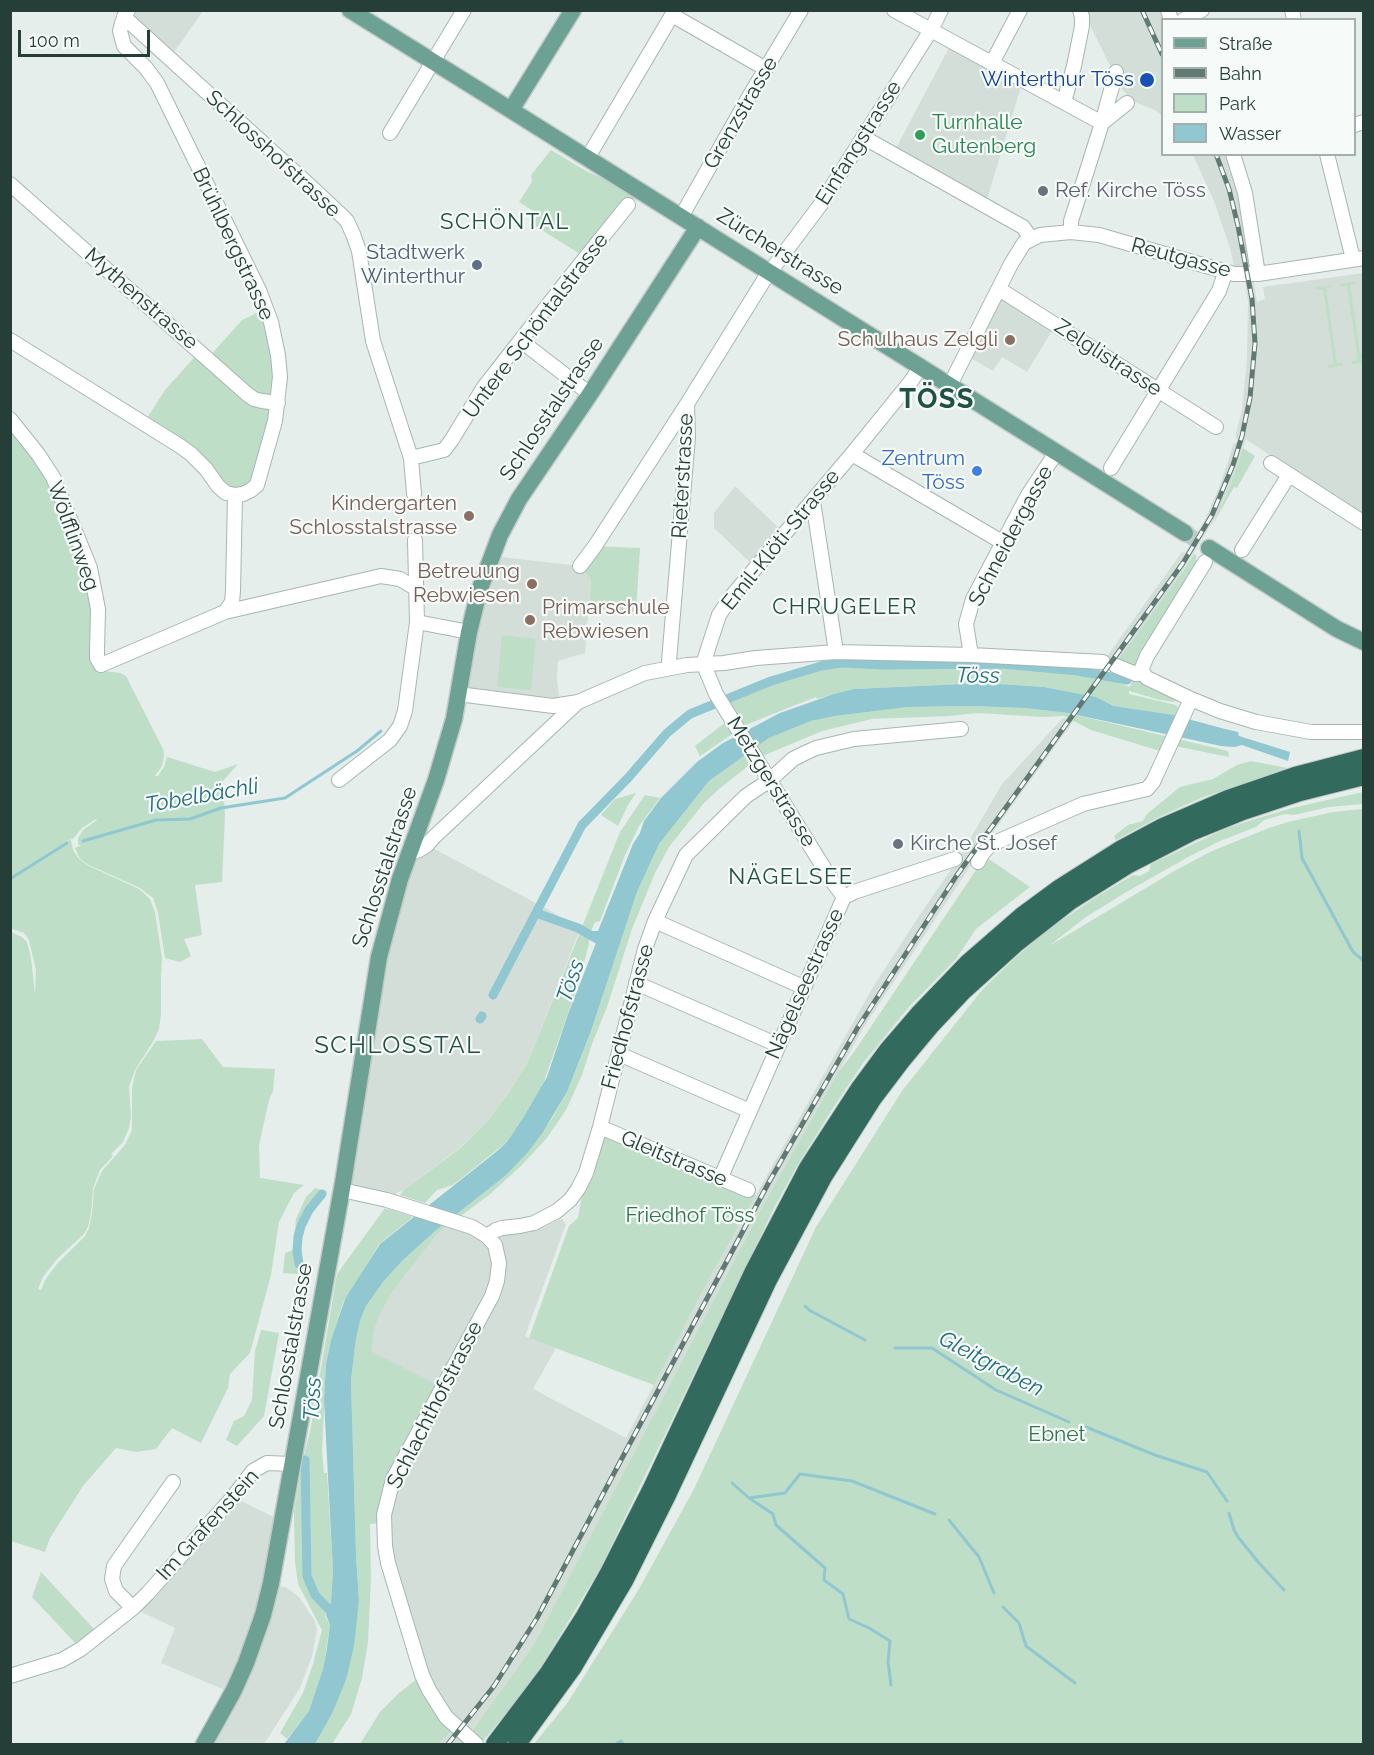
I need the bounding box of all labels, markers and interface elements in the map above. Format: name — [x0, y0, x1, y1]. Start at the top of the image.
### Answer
scale bar — [21, 18, 153, 56]
legend — [1161, 18, 1356, 156]
text: 100 m — [29, 30, 80, 51]
text: Straße — [1219, 33, 1272, 54]
street label: Grenzstrasse — [699, 52, 783, 174]
text: Bahn — [1219, 63, 1262, 84]
place label: Winterthur Töss — [981, 67, 1134, 93]
marker: Winterthur Töss — [1138, 71, 1156, 89]
street label: Einfangstrasse — [811, 76, 907, 210]
street label: Schlosshofstrasse — [200, 85, 346, 223]
text: Park — [1219, 93, 1256, 114]
place label: Turnhalle Gutenberg — [932, 110, 1036, 160]
text: Wasser — [1219, 123, 1281, 144]
marker: Turnhalle Gutenberg — [913, 128, 927, 142]
street label: Brühlbergstrasse — [187, 164, 279, 324]
place label: Ref. Kirche Töss — [1055, 178, 1206, 204]
marker: Ref. Kirche Töss — [1036, 184, 1050, 198]
street label: Zürcherstrasse — [712, 203, 848, 301]
district label: SCHÖNTAL — [440, 209, 570, 235]
street label: Untere Schöntalstrasse — [458, 228, 614, 424]
street label: Reutgasse — [1128, 233, 1234, 283]
place label: Stadtwerk Winterthur — [361, 240, 465, 290]
street label: Mythenstrasse — [79, 243, 203, 355]
marker: Stadtwerk Winterthur — [470, 258, 484, 272]
street label: Zelglistrasse — [1050, 314, 1166, 402]
place label: Schulhaus Zelgli — [837, 327, 998, 353]
street label: Schlosstalstrasse — [495, 332, 609, 486]
marker: Schulhaus Zelgli — [1003, 333, 1017, 347]
district label: TÖSS — [899, 384, 975, 416]
street label: Rieterstrasse — [667, 413, 699, 539]
place label: Zentrum Töss — [881, 446, 965, 496]
street label: Schneidergasse — [963, 462, 1059, 610]
marker: Zentrum Töss — [970, 464, 984, 478]
street label: Emil-Klöti-Strasse — [717, 465, 845, 615]
street label: Wölfflinweg — [42, 478, 104, 594]
place label: Kindergarten Schlosstalstrasse — [289, 491, 457, 541]
marker: Kindergarten Schlosstalstrasse — [462, 509, 476, 523]
place label: Betreuung Rebwiesen — [413, 559, 520, 609]
marker: Betreuung Rebwiesen — [525, 577, 539, 591]
district label: CHRUGELER — [772, 594, 918, 620]
place label: Primarschule Rebwiesen — [542, 595, 670, 645]
marker: Primarschule Rebwiesen — [523, 613, 537, 627]
water label: Töss — [956, 662, 1000, 690]
street label: Metzgerstrasse — [721, 712, 821, 852]
water label: Tobelbächli — [143, 773, 261, 819]
street label: Schlosstalstrasse — [347, 783, 423, 951]
place label: Kirche St. Josef — [910, 831, 1057, 857]
marker: Kirche St. Josef — [891, 837, 905, 851]
district label: NÄGELSEE — [728, 864, 854, 890]
street label: Nägelseestrasse — [761, 905, 849, 1063]
street label: Friedhofstrasse — [597, 942, 659, 1092]
water label: Töss — [551, 956, 591, 1006]
district label: SCHLOSSTAL — [314, 1032, 482, 1060]
street label: Gleitstrasse — [617, 1125, 731, 1193]
park label: Friedhof Töss — [626, 1203, 754, 1229]
street label: Schlosstalstrasse — [264, 1261, 318, 1431]
street label: Schlachthofstrasse — [382, 1317, 488, 1493]
water label: Gleitgraben — [934, 1325, 1048, 1403]
water label: Töss — [299, 1376, 327, 1422]
park label: Ebnet — [1028, 1422, 1086, 1448]
street label: Im Grafenstein — [151, 1464, 265, 1586]

